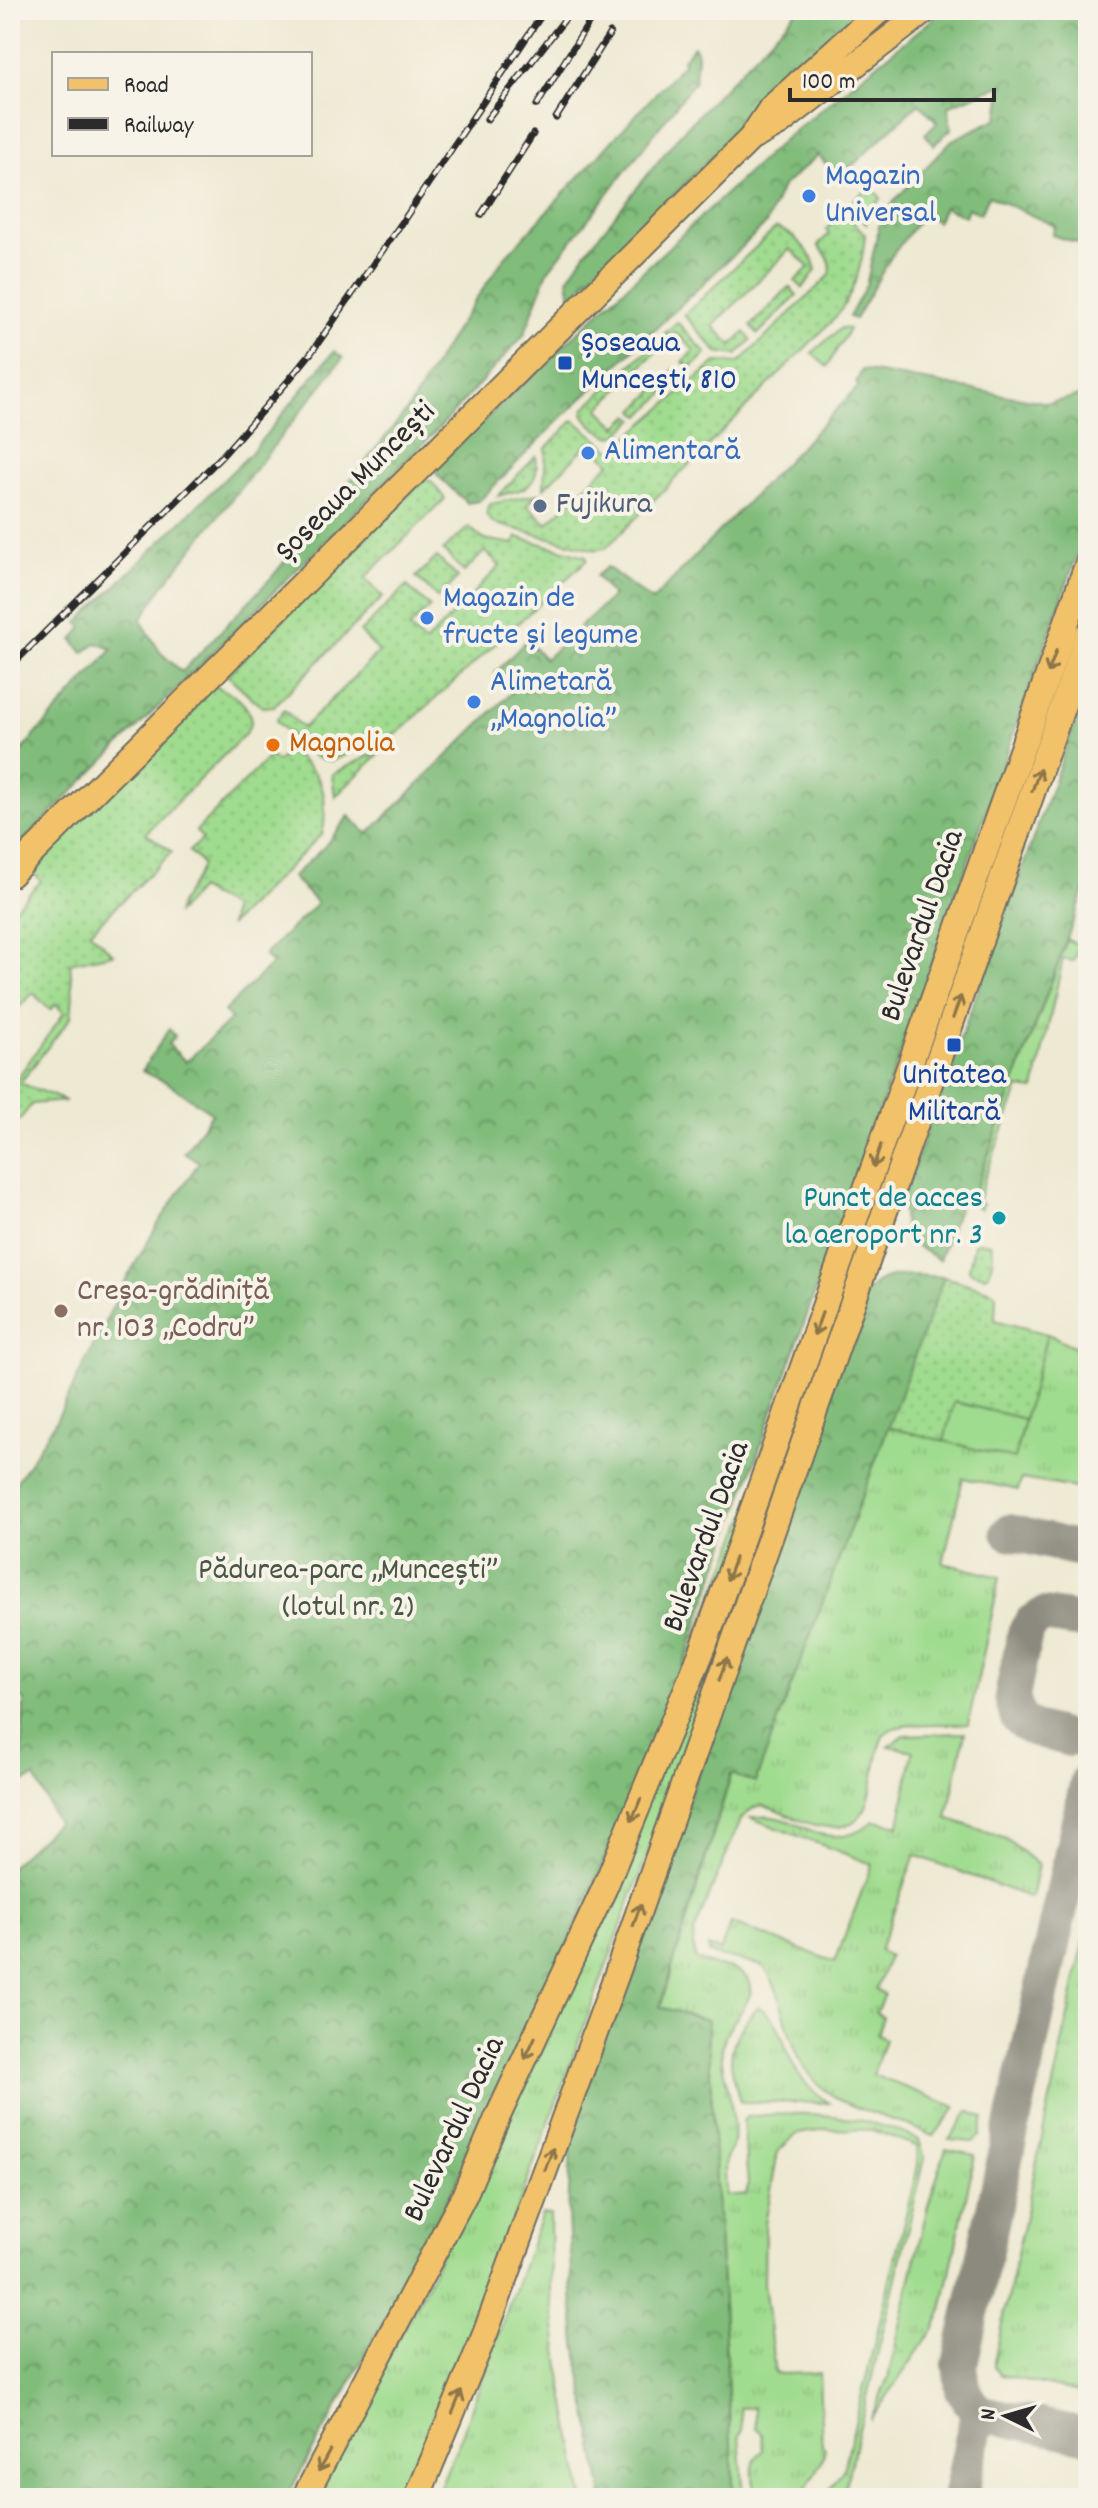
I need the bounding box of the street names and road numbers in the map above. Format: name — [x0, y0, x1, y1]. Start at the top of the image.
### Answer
street label: Șoseaua Muncești — [266, 392, 448, 574]
street label: Bulevardul Dacia — [870, 823, 979, 1028]
street label: Bulevardul Dacia — [652, 1434, 764, 1639]
street label: Bulevardul Dacia — [393, 2029, 519, 2230]

